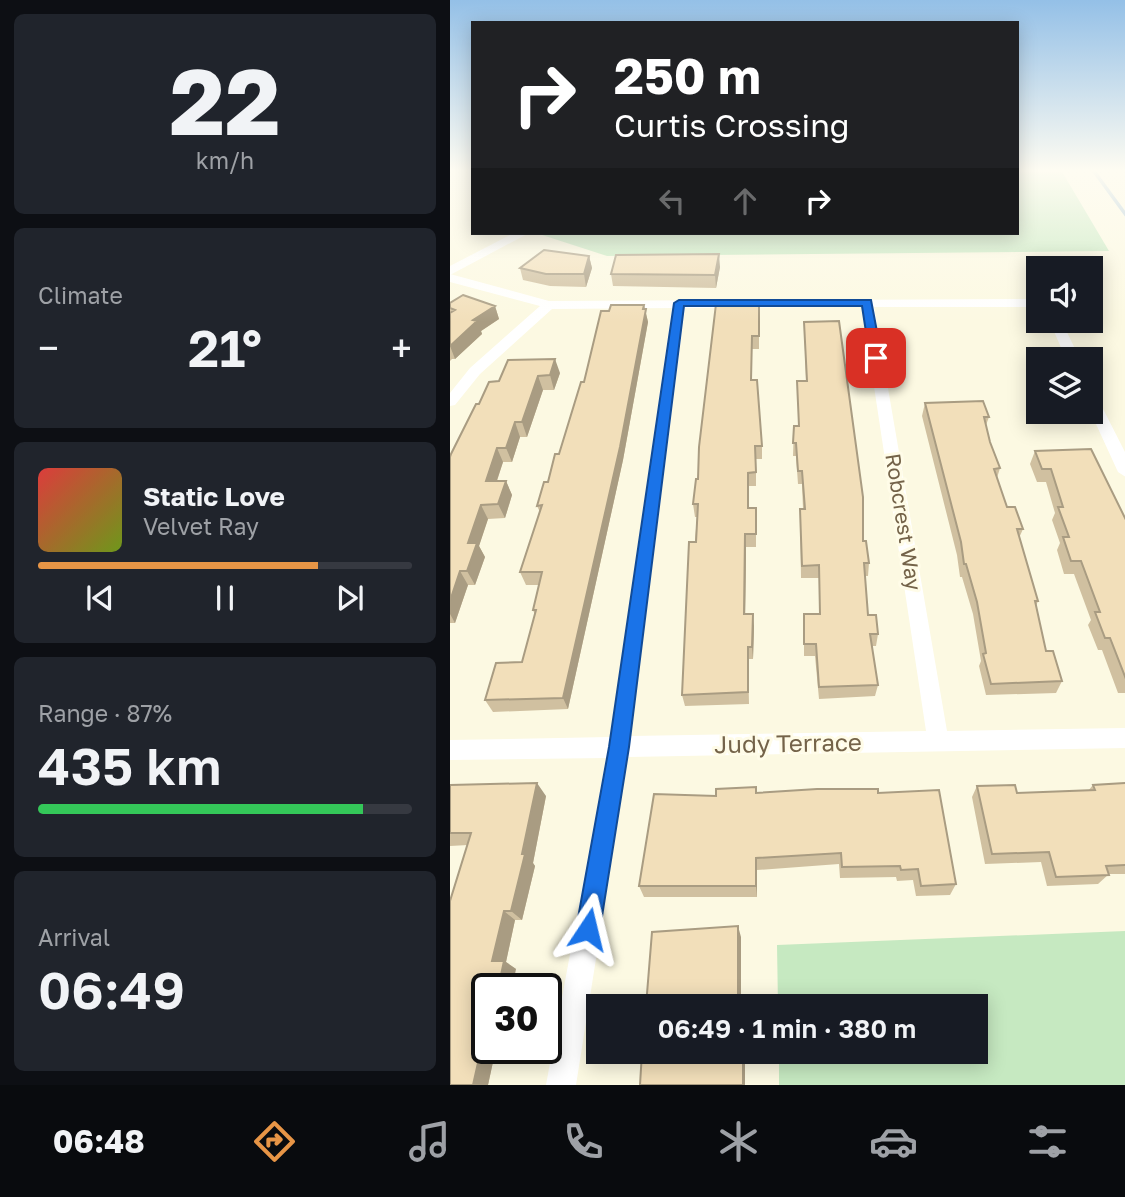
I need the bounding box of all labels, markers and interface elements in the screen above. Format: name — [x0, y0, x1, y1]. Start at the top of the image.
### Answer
text: 22 — [169, 46, 281, 155]
text: 250 m — [614, 46, 761, 105]
icon: right — [499, 49, 590, 140]
text: Curtis Crossing — [614, 106, 850, 144]
text: km/h — [196, 146, 254, 174]
icon: left — [653, 182, 691, 220]
icon: ahead — [726, 182, 764, 220]
icon: right — [799, 182, 837, 220]
map controls — [1026, 256, 1103, 424]
button: sound — [1026, 256, 1103, 333]
text: Climate — [38, 281, 123, 309]
text: 21° — [188, 316, 262, 378]
text: − — [38, 325, 59, 370]
text: + — [391, 325, 412, 370]
pin — [846, 328, 906, 388]
icon: arrive — [857, 339, 895, 377]
button: layers — [1026, 347, 1103, 424]
street label: Robcrest Way — [880, 451, 928, 593]
text: Static Love — [143, 481, 285, 512]
text: Velvet Ray — [143, 512, 259, 540]
icon: previous — [81, 579, 119, 617]
icon: pause — [206, 579, 244, 617]
icon: next — [331, 579, 369, 617]
text: Range · 87% — [38, 699, 172, 727]
street label: Judy Terrace — [714, 727, 862, 758]
text: 435 km — [38, 734, 222, 796]
position arrow — [551, 892, 625, 966]
text: Arrival — [38, 923, 110, 951]
text: 06:49 — [38, 958, 185, 1020]
speed limit sign: 30 — [471, 973, 562, 1064]
text: 06:49 · 1 min · 380 m — [658, 1013, 916, 1044]
icon: directions — [250, 1117, 299, 1166]
icon: music — [405, 1117, 454, 1166]
icon: phone — [559, 1117, 608, 1166]
icon: climate — [714, 1117, 763, 1166]
icon: car — [869, 1117, 918, 1166]
icon: filters — [1023, 1117, 1072, 1166]
text: 06:48 — [53, 1122, 145, 1160]

